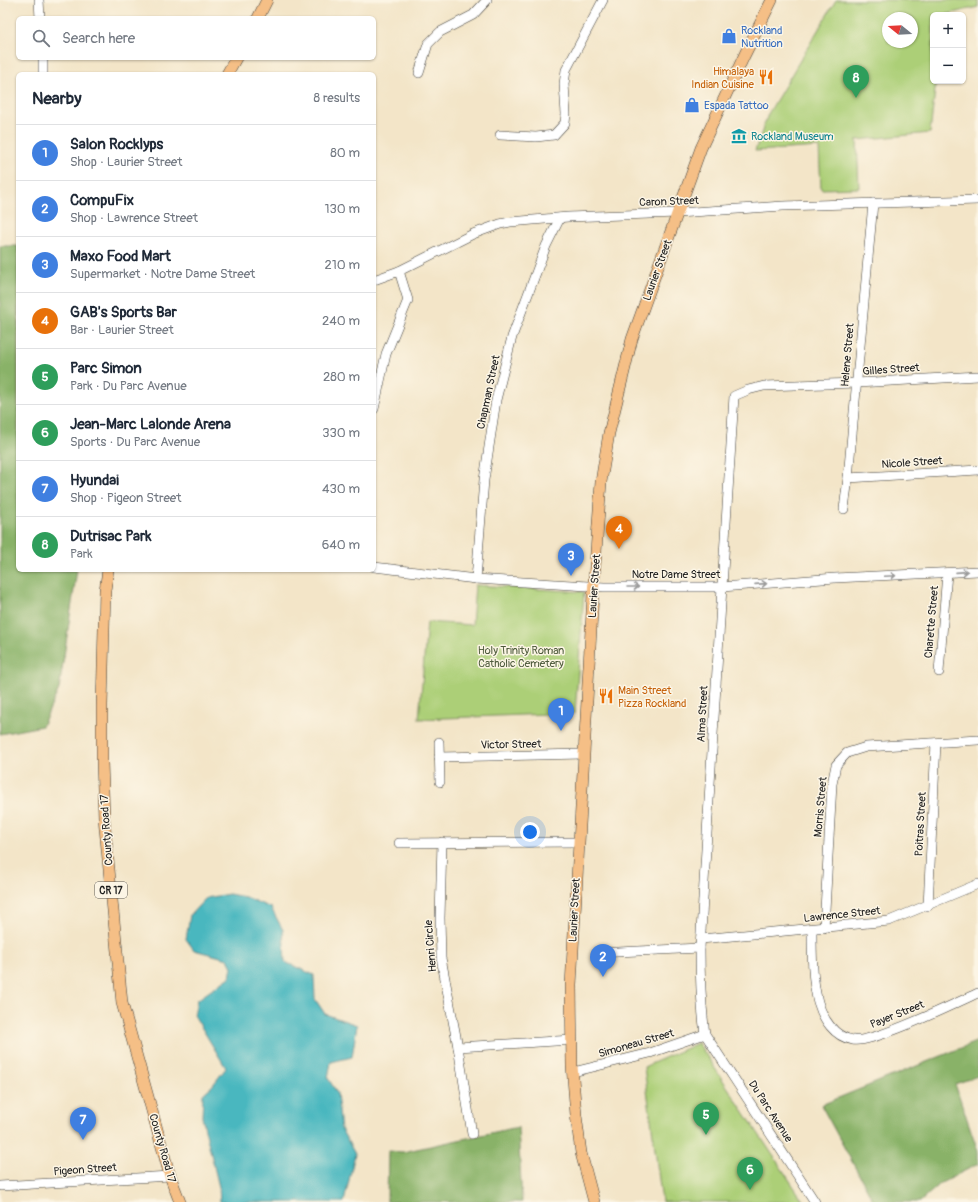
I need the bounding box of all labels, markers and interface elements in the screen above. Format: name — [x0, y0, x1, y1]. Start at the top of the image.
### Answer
north arrow — [882, 12, 918, 48]
map controls — [930, 12, 966, 84]
button: + — [930, 12, 966, 48]
search box — [16, 16, 376, 60]
place label: Rockland Nutrition — [741, 24, 783, 50]
icon: search — [30, 27, 52, 49]
shop icon: Rockland Nutrition — [720, 27, 738, 45]
text: Search here — [62, 29, 135, 48]
button: − — [930, 48, 966, 84]
place label: Himalaya Indian Cuisine — [691, 65, 755, 91]
pin: 8 — [843, 65, 869, 98]
restaurant icon: Himalaya Indian Cuisine — [757, 68, 775, 86]
text: Nearby — [32, 88, 81, 109]
text: 8 results — [314, 90, 360, 106]
shop icon: Espada Tattoo — [683, 96, 701, 114]
place label: Espada Tattoo — [704, 99, 769, 112]
museum icon: Rockland Museum — [730, 127, 748, 145]
place label: Rockland Museum — [751, 130, 834, 143]
text: Salon Rocklyps — [70, 135, 163, 154]
text: 1 — [42, 145, 48, 161]
text: 80 m — [330, 145, 360, 161]
text: Shop · Laurier Street — [70, 154, 183, 170]
text: CompuFix — [70, 191, 134, 210]
street label: Caron Street — [639, 194, 700, 209]
text: 2 — [41, 201, 49, 217]
text: 130 m — [324, 201, 360, 217]
text: Shop · Lawrence Street — [70, 210, 198, 226]
street label: Laurier Street — [640, 237, 675, 303]
text: Maxo Food Mart — [70, 247, 171, 266]
text: 3 — [41, 257, 49, 273]
text: 210 m — [324, 257, 360, 273]
text: Supermarket · Notre Dame Street — [70, 266, 255, 282]
text: GAB's Sports Bar — [70, 303, 177, 322]
text: 4 — [41, 313, 49, 329]
text: 240 m — [322, 313, 360, 329]
text: Bar · Laurier Street — [70, 322, 174, 338]
street label: Helene Street — [838, 322, 857, 387]
street label: Chapman Street — [474, 353, 503, 430]
text: Parc Simon — [70, 359, 142, 378]
street label: Gilles Street — [862, 361, 921, 378]
text: 5 — [41, 369, 49, 385]
text: 280 m — [323, 369, 360, 385]
text: Park · Du Parc Avenue — [70, 378, 187, 394]
text: Jean-Marc Lalonde Arena — [70, 415, 231, 434]
text: 6 — [41, 425, 49, 441]
text: 330 m — [322, 425, 360, 441]
text: Sports · Du Parc Avenue — [70, 434, 200, 450]
street label: Nicole Street — [881, 454, 944, 471]
text: Hyundai — [70, 471, 119, 490]
text: 7 — [42, 481, 48, 497]
text: 430 m — [322, 481, 360, 497]
text: Shop · Pigeon Street — [70, 490, 182, 506]
pin: 4 — [606, 516, 632, 549]
text: Dutrisac Park — [70, 527, 152, 546]
text: 8 — [42, 537, 48, 553]
text: 640 m — [322, 537, 360, 553]
pin: 3 — [558, 543, 584, 576]
text: Park — [70, 546, 93, 562]
street label: Laurier Street — [586, 553, 603, 618]
street label: Notre Dame Street — [632, 568, 721, 581]
one-way arrow — [956, 569, 969, 576]
one-way arrow — [883, 572, 896, 580]
one-way arrow — [754, 580, 767, 587]
one-way arrow — [626, 583, 639, 591]
street label: Charette Street — [922, 585, 941, 659]
park label: Holy Trinity Roman Catholic Cemetery — [478, 644, 564, 670]
place label: Main Street Pizza Rockland — [618, 684, 686, 710]
street label: Alma Street — [695, 685, 711, 743]
restaurant icon: Main Street Pizza Rockland — [597, 687, 615, 705]
pin: 1 — [548, 698, 574, 731]
street label: Victor Street — [481, 737, 542, 752]
street label: Morris Street — [811, 776, 830, 838]
street label: Poitras Street — [912, 791, 929, 857]
street label: County Road 17 — [98, 794, 115, 866]
your location — [520, 822, 540, 842]
street label: Laurier Street — [566, 877, 583, 942]
road number: CR 17 — [95, 882, 127, 898]
street label: Lawrence Street — [803, 904, 882, 925]
street label: Henri Circle — [422, 919, 439, 973]
pin: 2 — [590, 944, 616, 977]
street label: Payer Street — [868, 998, 927, 1031]
street label: Simoneau Street — [597, 1026, 676, 1060]
street label: Du Parc Avenue — [746, 1078, 796, 1145]
pin: 5 — [693, 1102, 719, 1135]
pin: 7 — [70, 1107, 96, 1140]
street label: County Road 17 — [146, 1112, 179, 1184]
pin: 6 — [737, 1157, 763, 1190]
street label: Pigeon Street — [53, 1161, 118, 1178]

